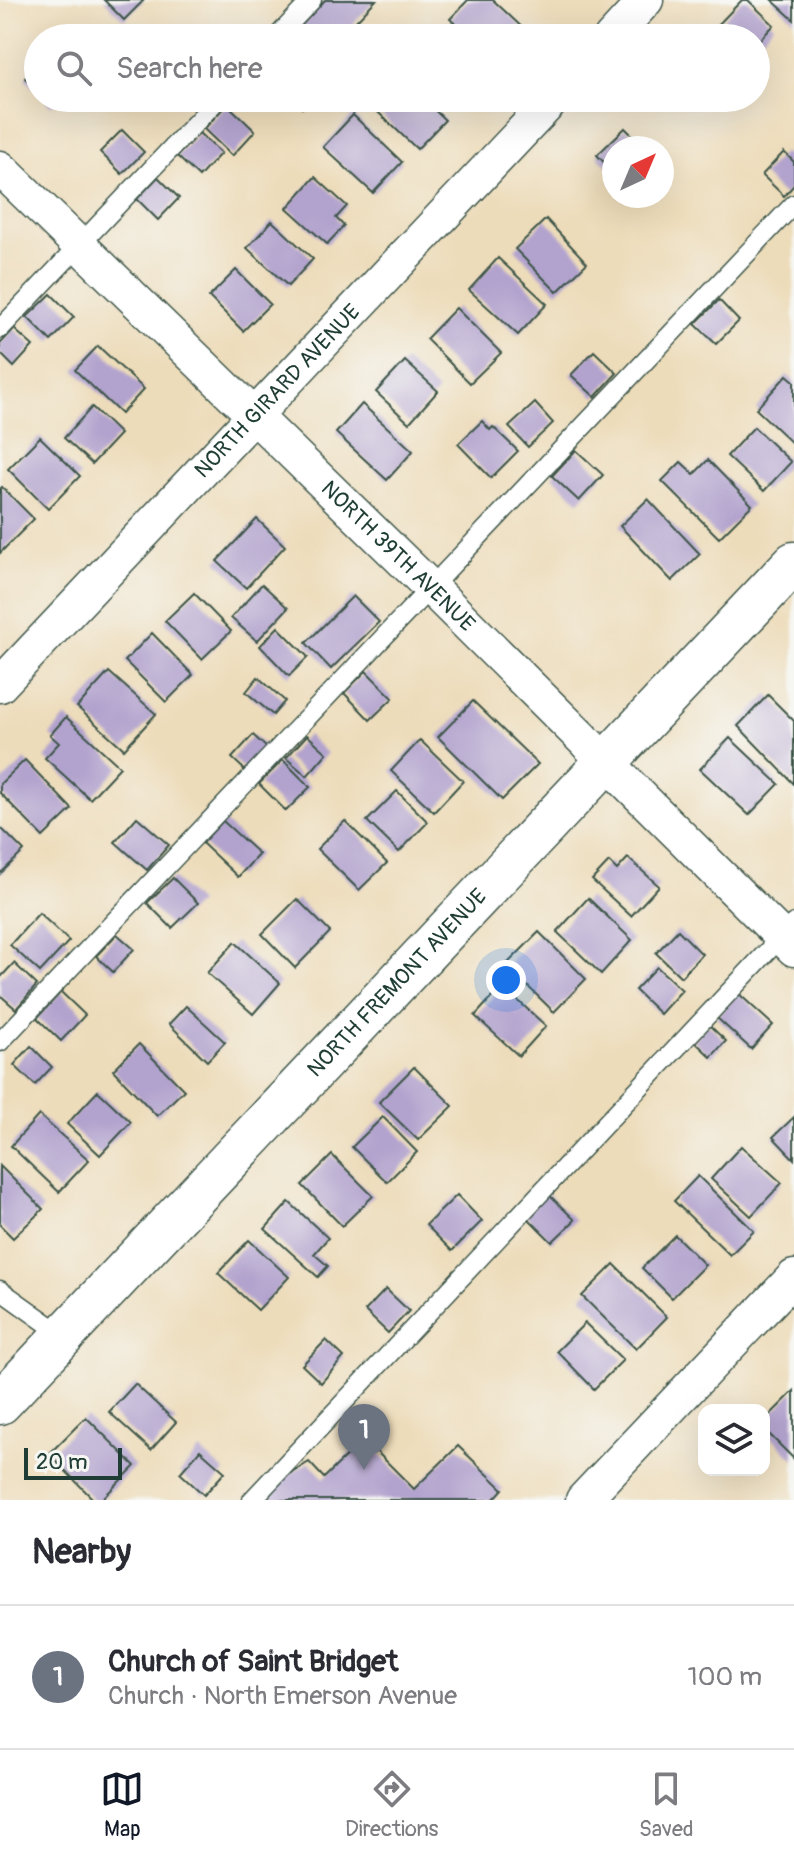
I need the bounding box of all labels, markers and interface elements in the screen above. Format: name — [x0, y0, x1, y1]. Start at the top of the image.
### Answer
search box — [24, 24, 770, 112]
icon: search — [52, 46, 96, 90]
text: Search here — [116, 50, 263, 87]
north arrow — [602, 136, 674, 208]
street label: NORTH GIRARD AVENUE — [188, 298, 366, 484]
street label: NORTH 39TH AVENUE — [315, 475, 481, 638]
street label: NORTH FREMONT AVENUE — [301, 883, 493, 1083]
your location — [486, 960, 526, 1000]
pin: 1 — [338, 1404, 390, 1470]
map controls — [698, 1404, 770, 1476]
button: layers — [698, 1404, 770, 1476]
scale bar — [24, 1444, 122, 1480]
text: 20 m — [36, 1448, 88, 1476]
text: Nearby — [32, 1531, 131, 1574]
text: Church of Saint Bridget — [108, 1643, 398, 1680]
text: 1 — [53, 1661, 63, 1693]
text: 100 m — [688, 1661, 762, 1693]
text: Church · North Emerson Avenue — [108, 1680, 457, 1712]
tab: Map — [100, 1767, 144, 1843]
tab: Directions — [345, 1767, 438, 1843]
tab: Saved — [639, 1767, 694, 1843]

